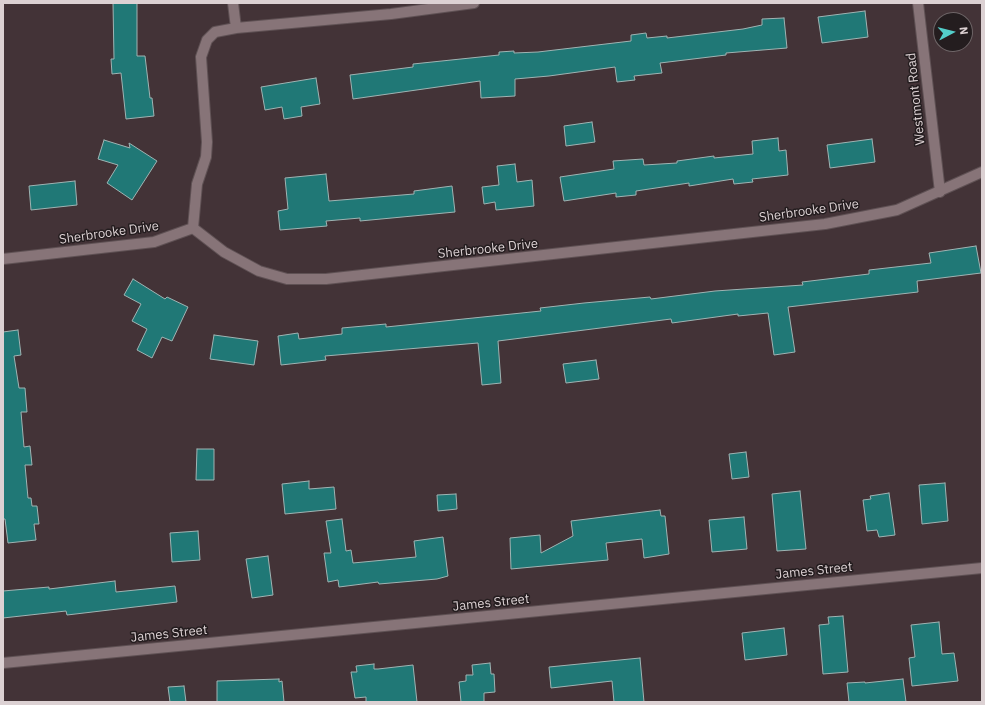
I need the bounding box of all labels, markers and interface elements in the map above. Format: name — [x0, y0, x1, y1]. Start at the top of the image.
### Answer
north arrow — [933, 12, 973, 52]
text: N — [956, 26, 971, 35]
street label: Westmont Road — [903, 52, 929, 146]
street label: Sherbrooke Drive — [758, 196, 860, 226]
street label: Sherbrooke Drive — [58, 218, 160, 248]
street label: Sherbrooke Drive — [437, 236, 539, 262]
street label: James Street — [775, 559, 853, 583]
street label: James Street — [452, 591, 530, 615]
street label: James Street — [130, 622, 208, 646]

